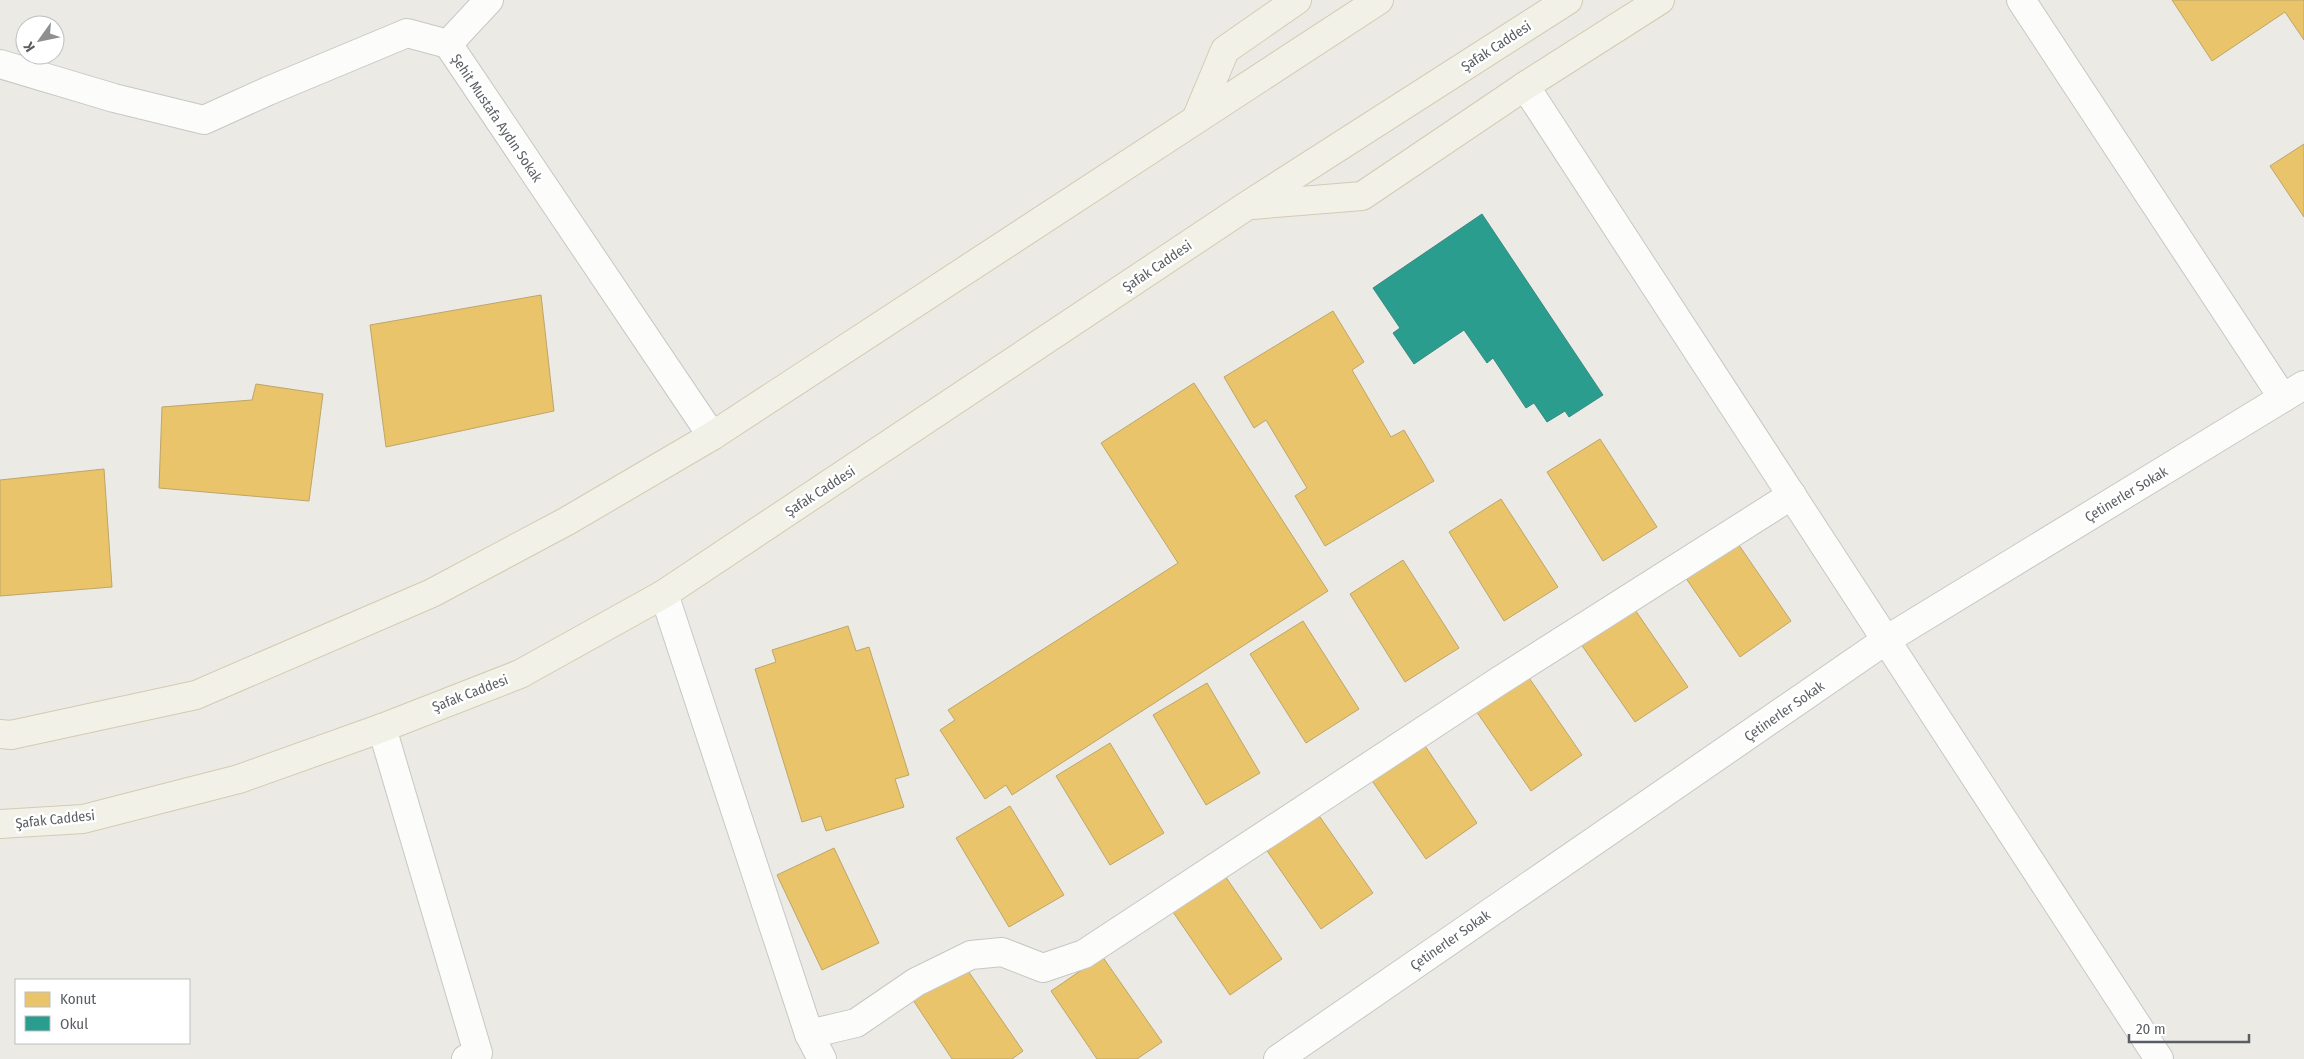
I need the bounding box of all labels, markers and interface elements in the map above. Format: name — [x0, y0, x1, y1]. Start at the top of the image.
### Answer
north arrow — [15, 15, 65, 65]
street label: Şafak Caddesi — [1458, 18, 1534, 75]
text: K — [20, 38, 39, 55]
street label: Şehit Mustafa Aydın Sokak — [447, 51, 546, 186]
street label: Şafak Caddesi — [1119, 237, 1195, 296]
street label: Şafak Caddesi — [782, 463, 858, 520]
street label: Çetinerler Sokak — [2082, 463, 2171, 526]
street label: Şafak Caddesi — [430, 671, 510, 716]
street label: Çetinerler Sokak — [1741, 677, 1828, 745]
street label: Şafak Caddesi — [15, 807, 96, 832]
street label: Çetinerler Sokak — [1407, 906, 1494, 974]
legend — [15, 979, 190, 1044]
text: Konut — [60, 990, 96, 1008]
scale bar — [2129, 1012, 2249, 1044]
text: Okul — [60, 1015, 88, 1033]
text: 20 m — [2136, 1020, 2166, 1038]

